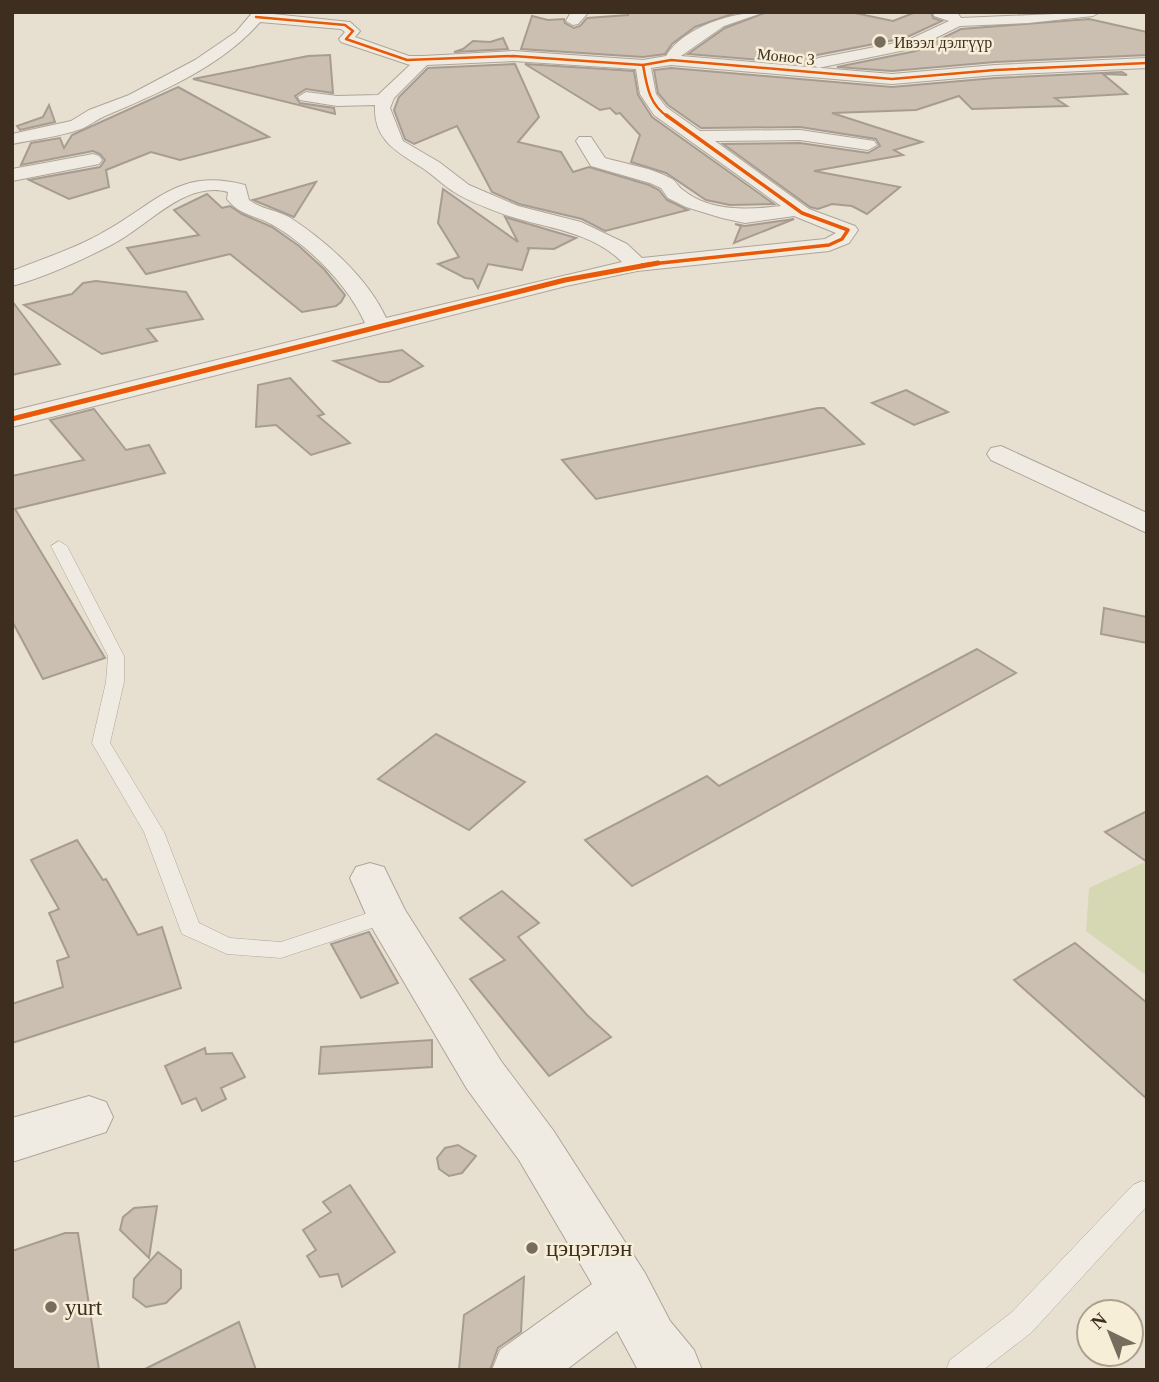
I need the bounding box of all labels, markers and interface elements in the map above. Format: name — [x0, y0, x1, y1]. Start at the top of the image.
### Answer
marker: Ивээл дэлгүүр — [872, 34, 888, 50]
place label: Ивээл дэлгүүр — [894, 34, 992, 52]
street label: Монос 3 — [756, 45, 816, 68]
place label: цэцэглэн — [546, 1236, 632, 1261]
marker: цэцэглэн — [524, 1240, 540, 1256]
place label: yurt — [65, 1295, 103, 1320]
north arrow — [1075, 1298, 1145, 1368]
marker: yurt — [43, 1299, 59, 1315]
text: N — [1087, 1308, 1111, 1333]

